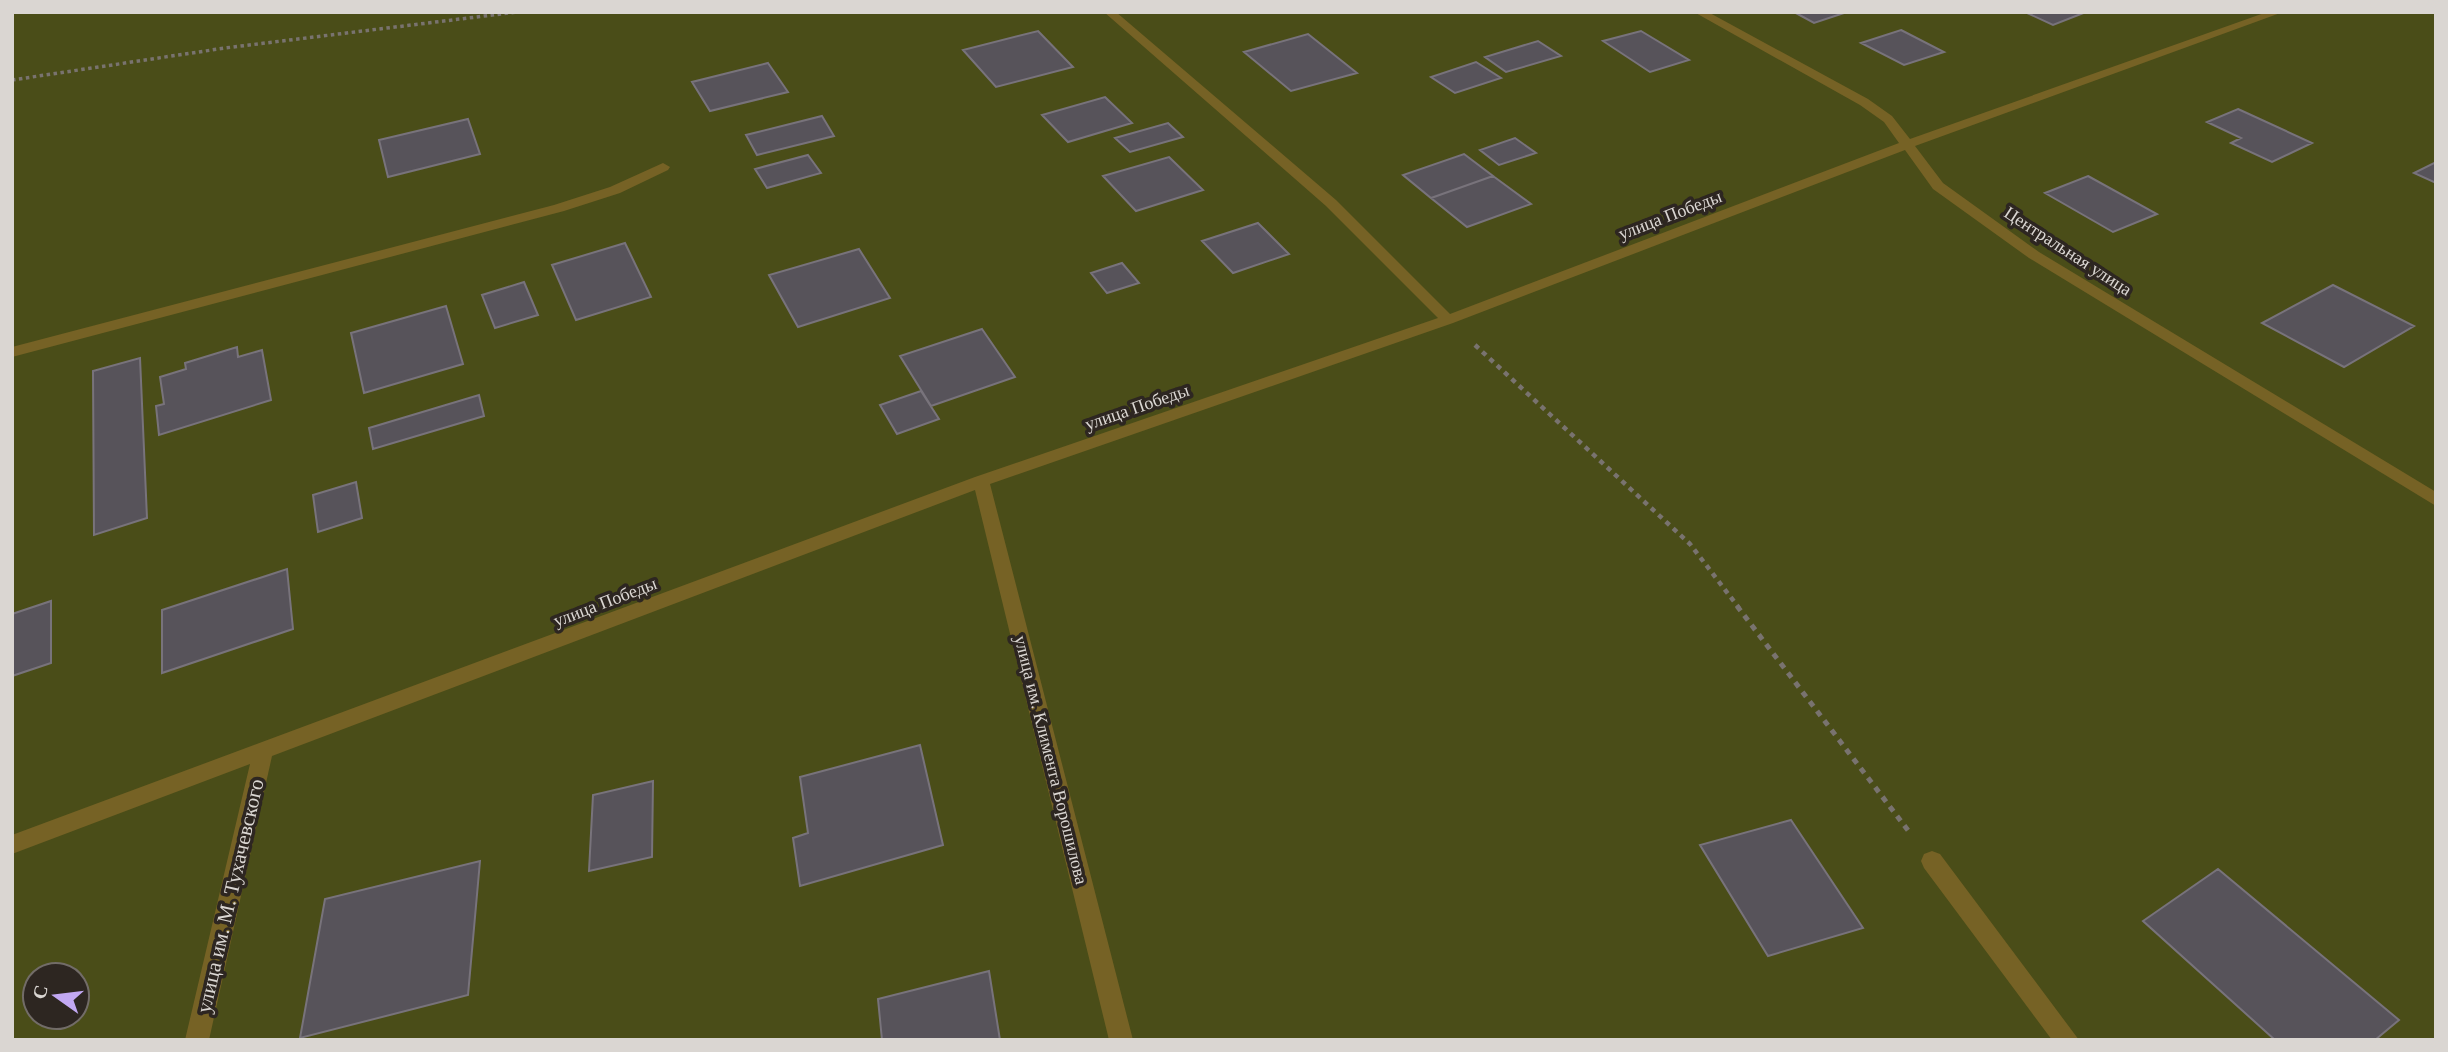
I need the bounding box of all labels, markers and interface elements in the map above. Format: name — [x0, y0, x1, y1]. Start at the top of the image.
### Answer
street label: улица Победы — [1616, 186, 1724, 244]
street label: Центральная улица — [2001, 202, 2135, 300]
street label: улица Победы — [1082, 380, 1192, 434]
street label: улица Победы — [551, 573, 659, 631]
street label: улица им. Климента Ворошилова — [1010, 633, 1092, 887]
street label: улица им. М. Тухачевского — [191, 777, 269, 1015]
north arrow — [21, 961, 91, 1031]
text: С — [28, 983, 52, 1001]

